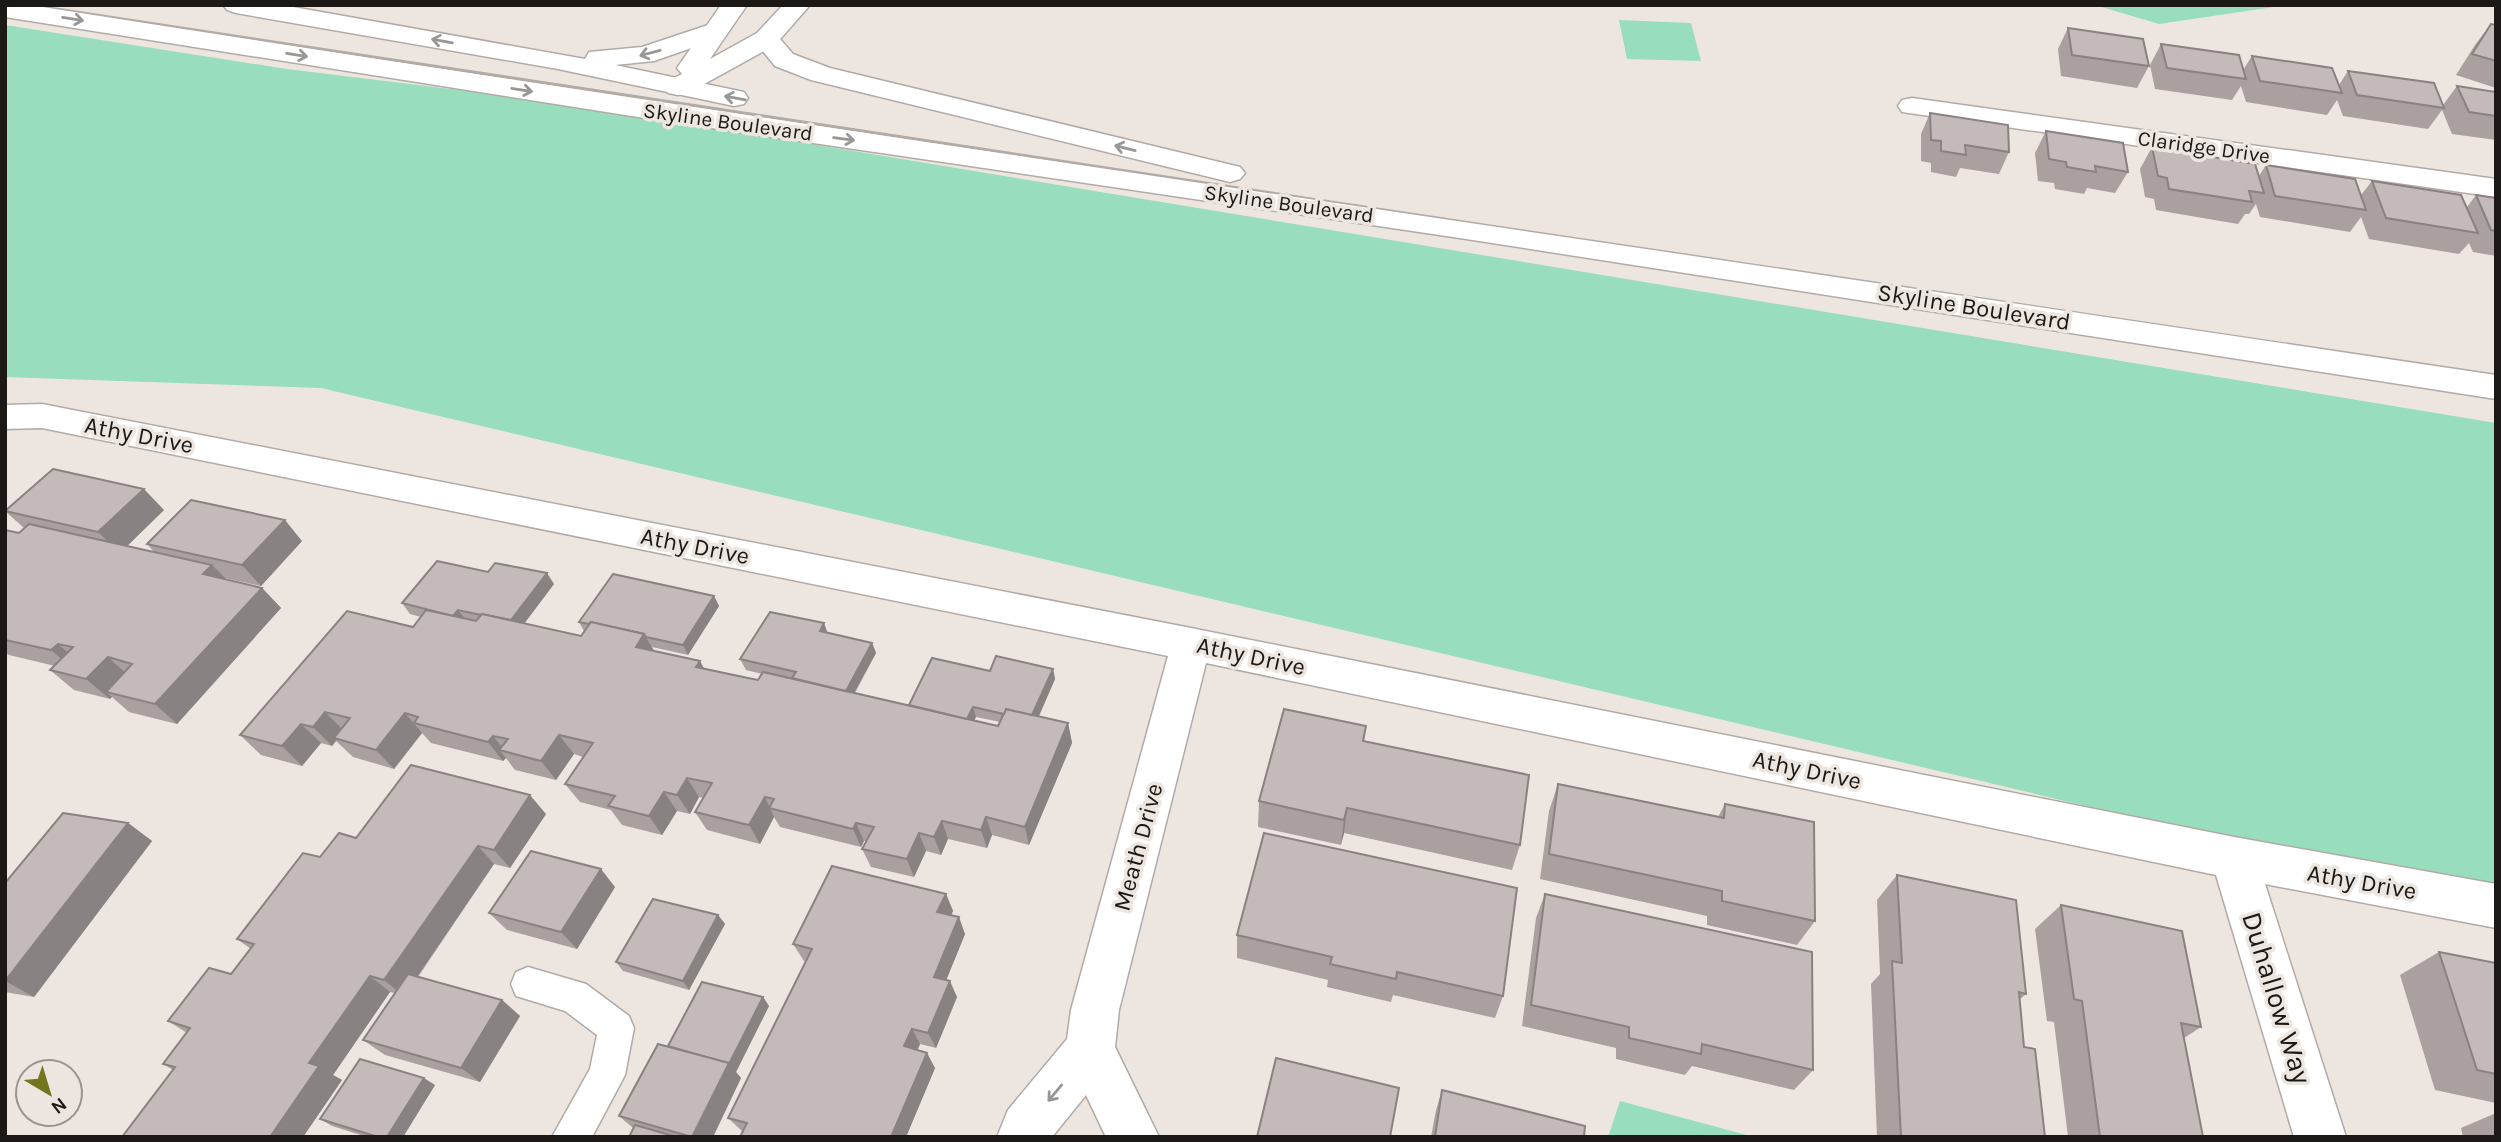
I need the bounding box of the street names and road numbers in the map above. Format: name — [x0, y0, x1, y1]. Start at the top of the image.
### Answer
street label: Skyline Boulevard — [642, 98, 814, 146]
street label: Claridge Drive — [2136, 126, 2272, 168]
street label: Skyline Boulevard — [1203, 180, 1375, 228]
street label: Skyline Boulevard — [1876, 278, 2072, 336]
street label: Athy Drive — [82, 411, 196, 459]
street label: Athy Drive — [638, 522, 752, 570]
street label: Athy Drive — [1194, 631, 1308, 681]
street label: Athy Drive — [1750, 745, 1864, 795]
street label: Meath Drive — [1108, 780, 1168, 914]
street label: Athy Drive — [2305, 859, 2419, 905]
street label: Duhallow Way — [2235, 908, 2319, 1088]

